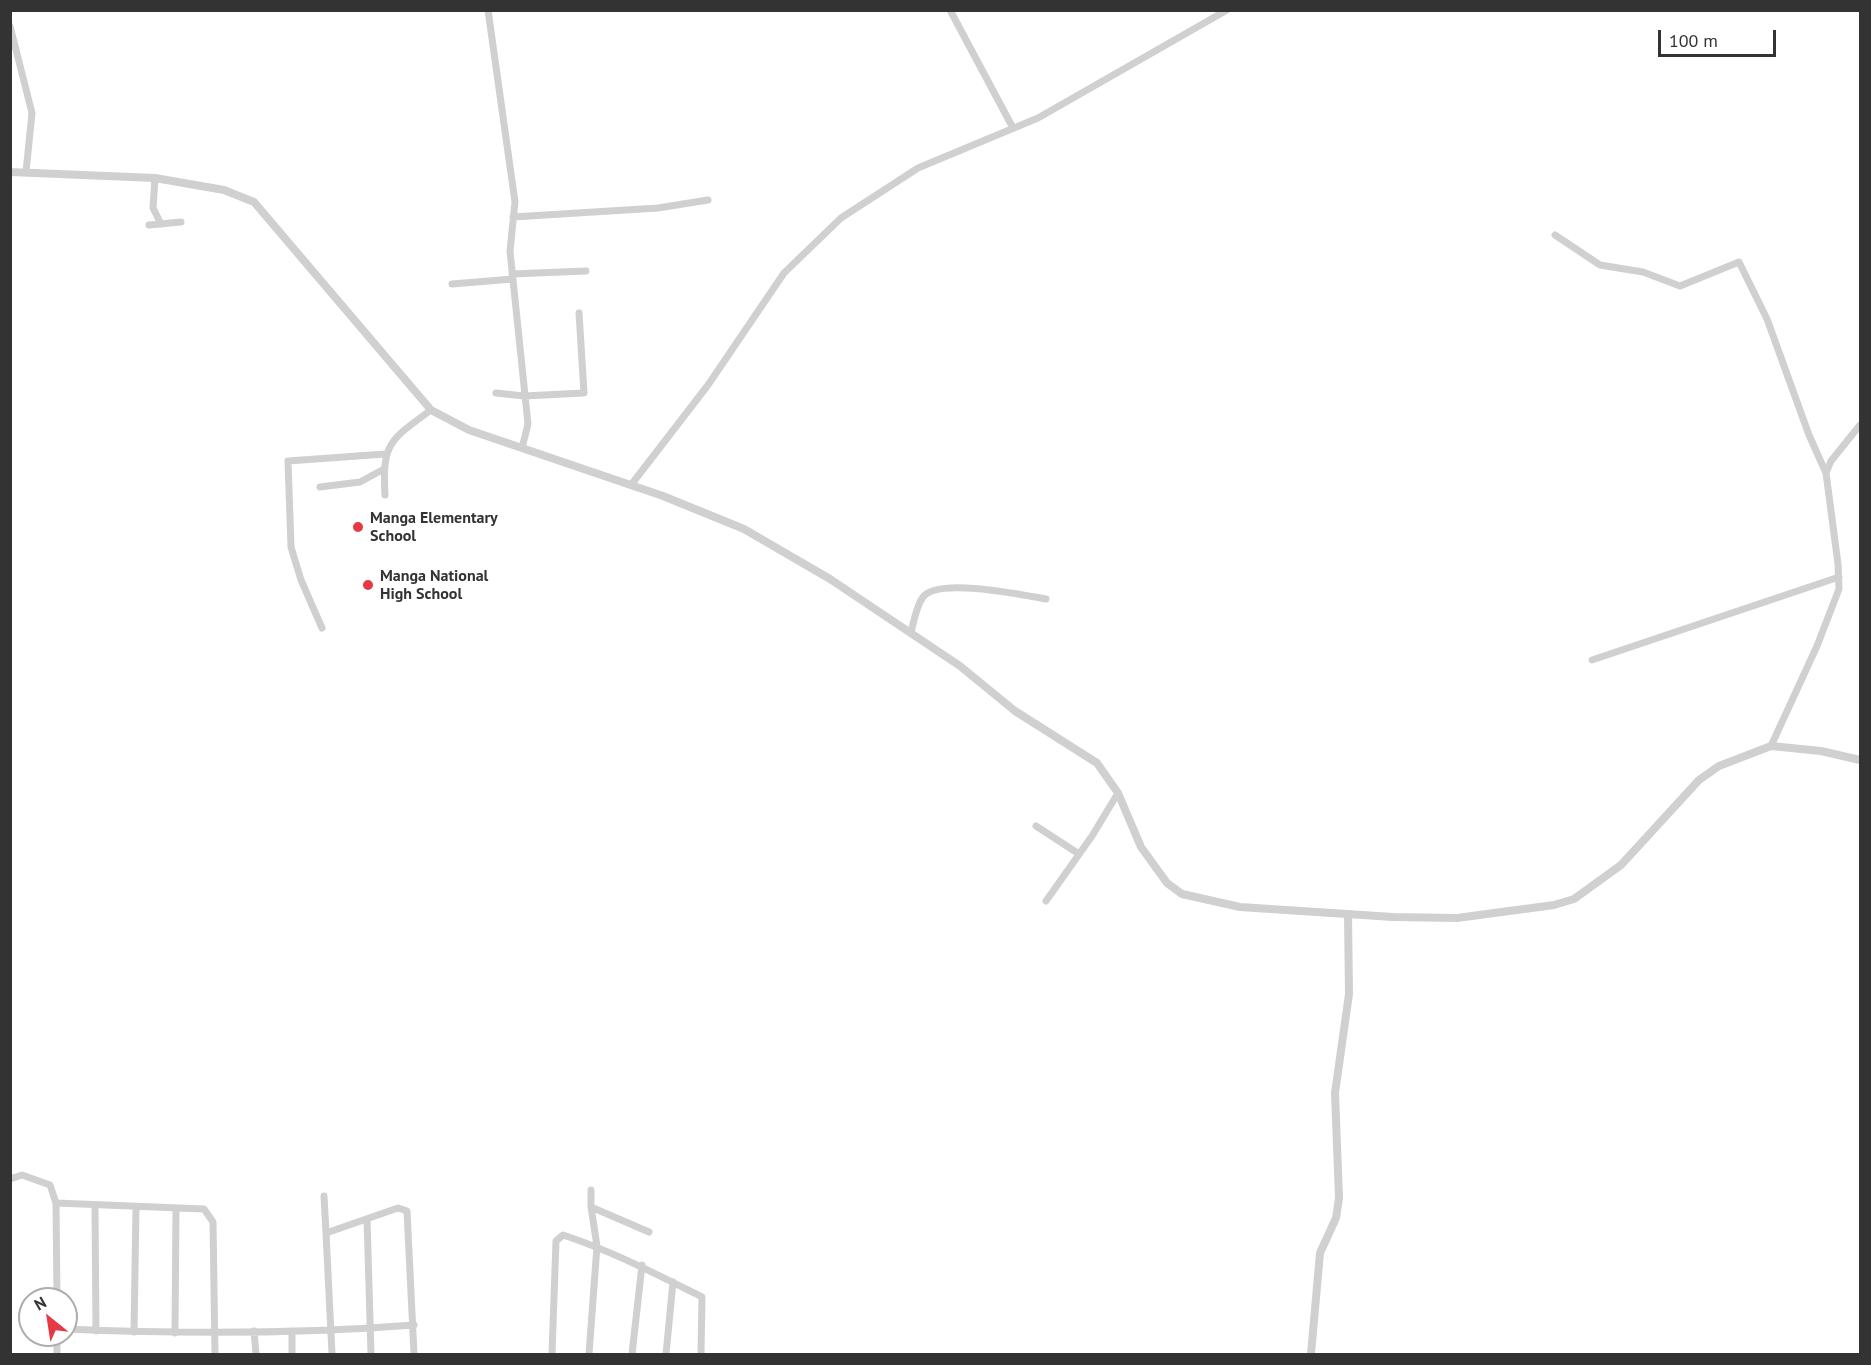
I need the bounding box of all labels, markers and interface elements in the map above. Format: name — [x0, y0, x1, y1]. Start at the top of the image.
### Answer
scale bar — [1661, 18, 1780, 56]
text: 100 m — [1669, 29, 1718, 52]
place label: Manga Elementary School — [370, 508, 498, 546]
marker: Manga Elementary School — [351, 520, 365, 534]
place label: Manga National High School — [380, 566, 488, 604]
marker: Manga National High School — [361, 578, 375, 592]
north arrow — [18, 1287, 78, 1347]
text: N — [30, 1292, 50, 1314]

